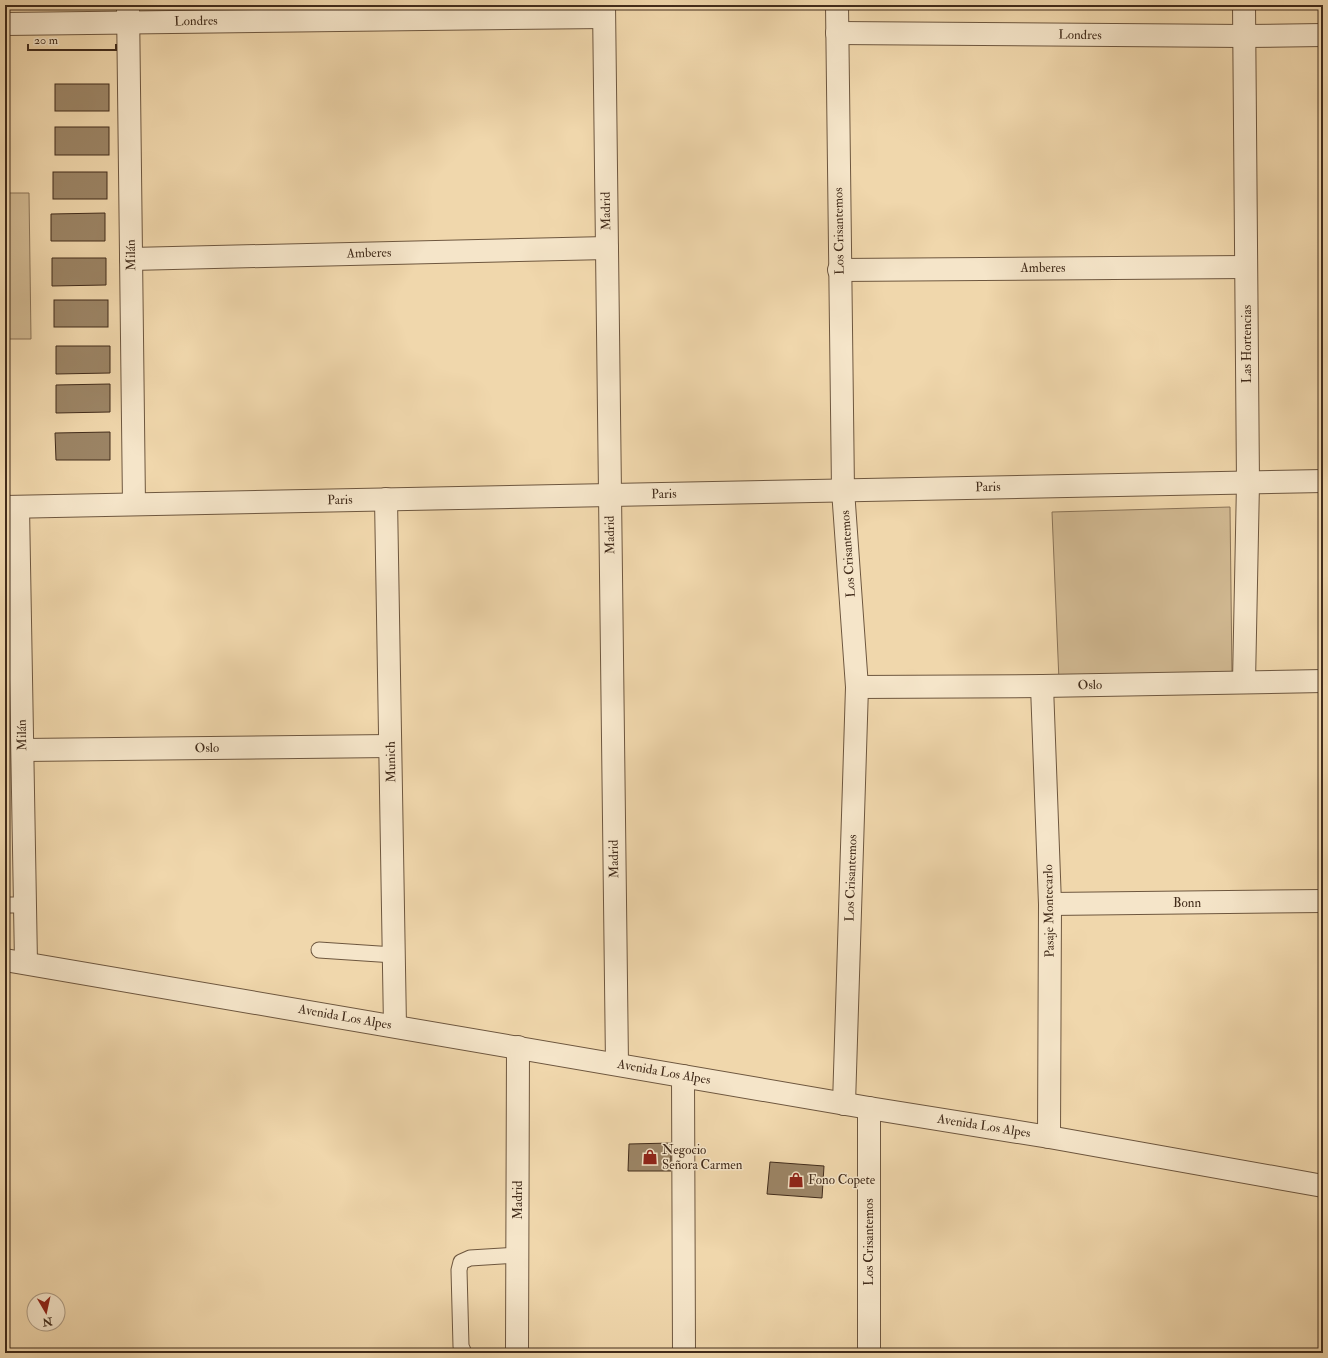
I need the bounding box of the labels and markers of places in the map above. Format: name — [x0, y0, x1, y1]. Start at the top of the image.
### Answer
place label: Negocio Señora Carmen — [662, 1142, 743, 1173]
shop icon: Negocio Señora Carmen — [641, 1148, 659, 1166]
shop icon: Fono Copete — [787, 1171, 805, 1189]
place label: Fono Copete — [808, 1172, 876, 1189]

